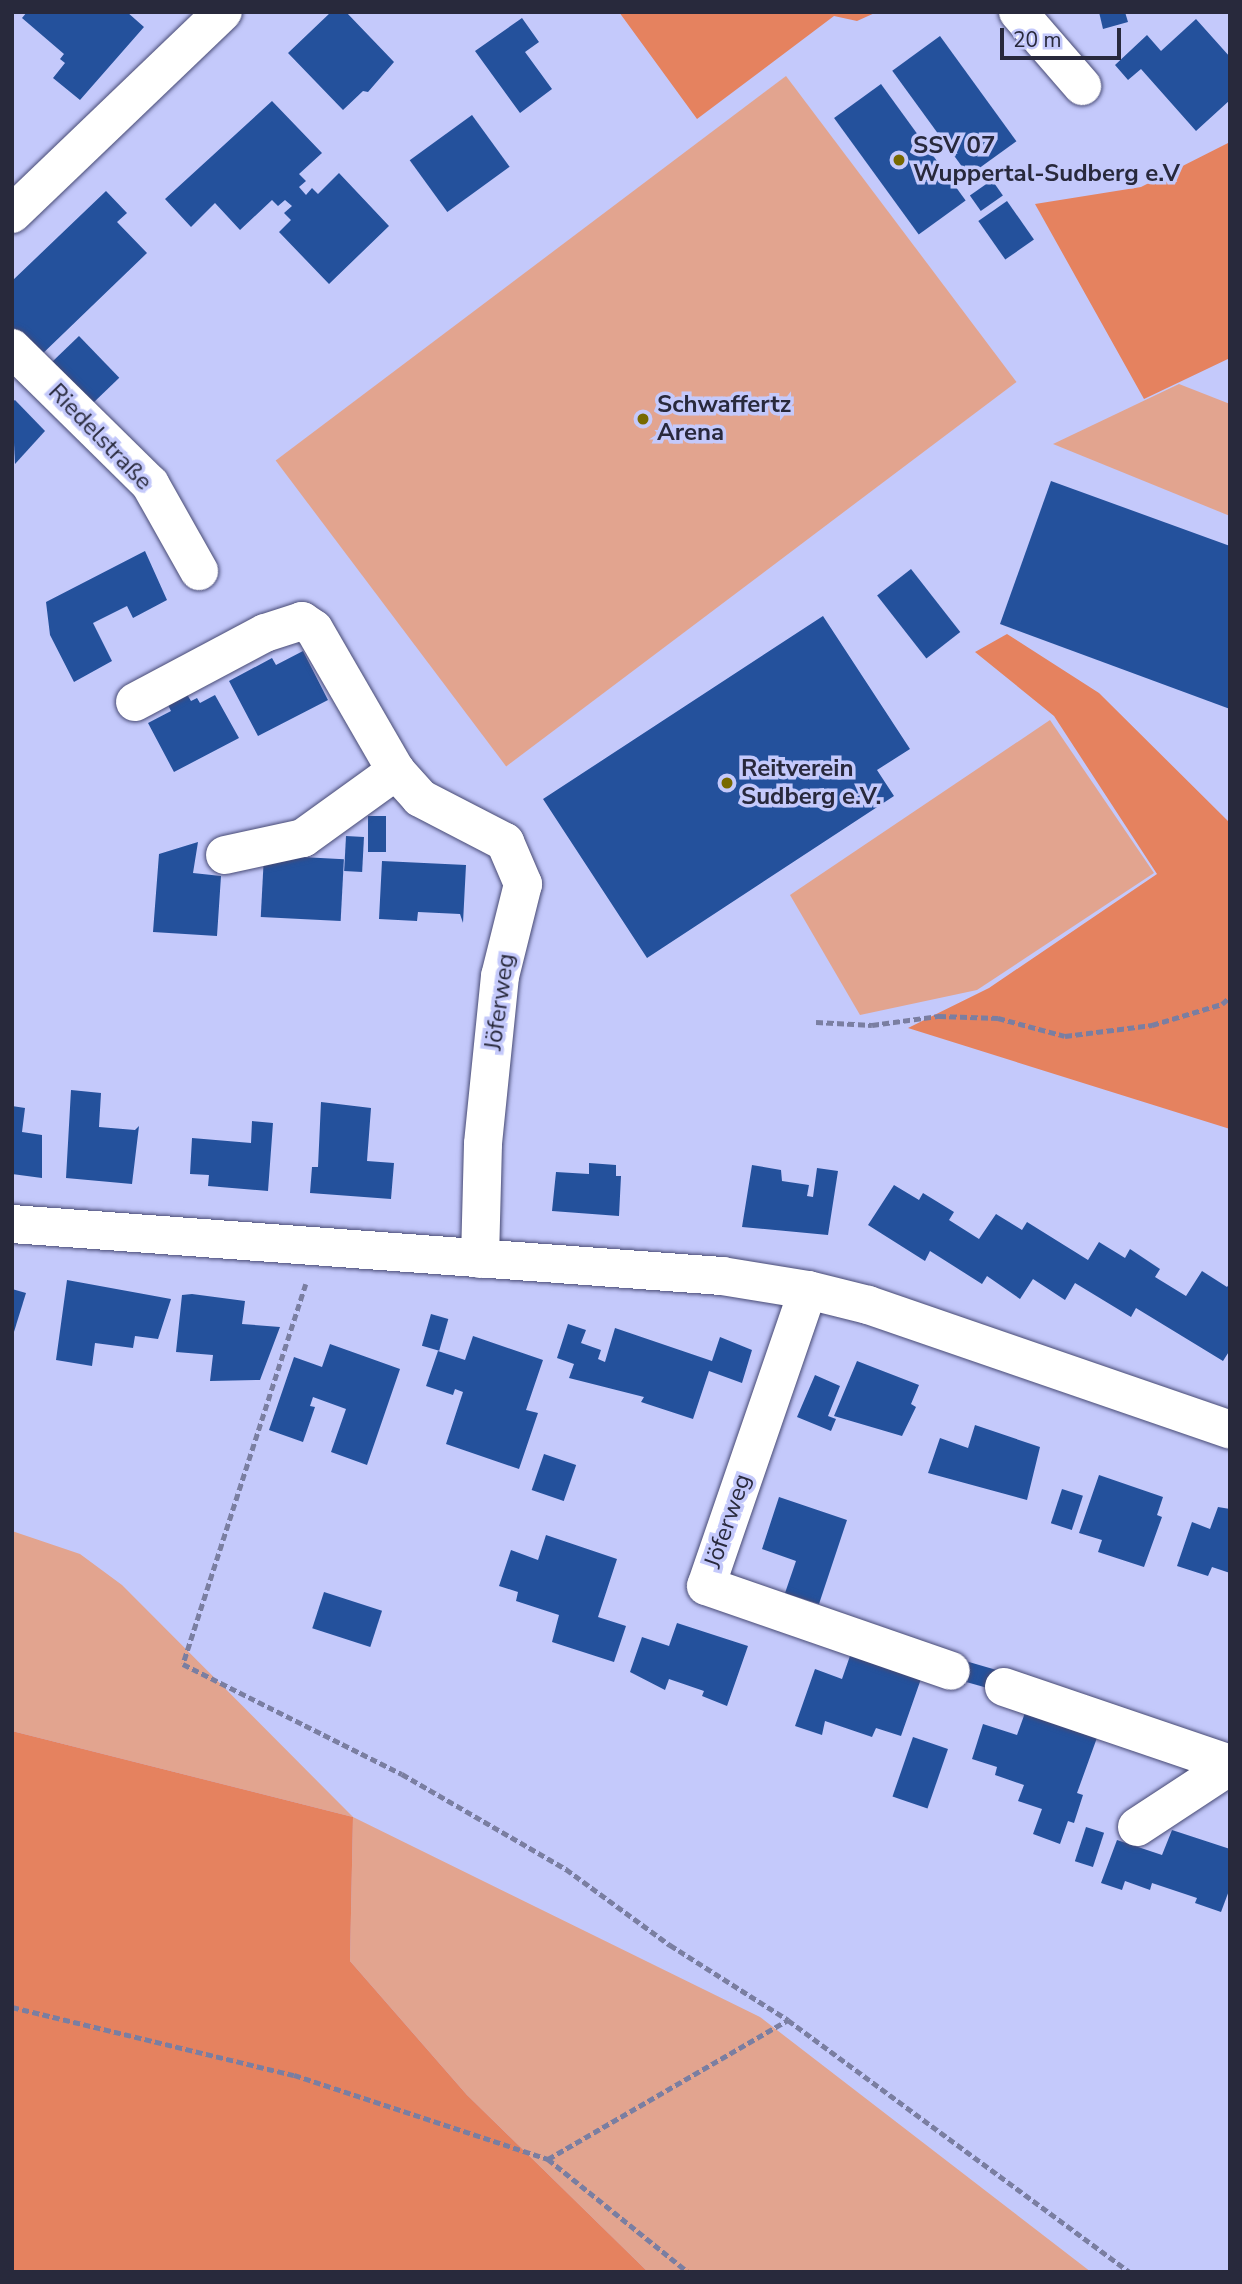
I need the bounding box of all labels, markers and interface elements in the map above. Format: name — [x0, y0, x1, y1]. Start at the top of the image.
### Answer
scale bar — [1004, 14, 1125, 58]
text: 20 m — [1013, 26, 1062, 54]
place label: SSV 07 Wuppertal-Sudberg e.V — [913, 132, 1180, 188]
marker: SSV 07 Wuppertal-Sudberg e.V — [891, 152, 907, 168]
street label: Riedelstraße — [42, 378, 158, 496]
place label: Schwaffertz Arena — [657, 391, 791, 447]
marker: Schwaffertz Arena — [635, 411, 651, 427]
place label: Reitverein Sudberg e.V. — [741, 755, 881, 811]
marker: Reitverein Sudberg e.V. — [719, 775, 735, 791]
street label: Jöferweg — [479, 952, 521, 1052]
street label: Jöferweg — [699, 1470, 757, 1572]

